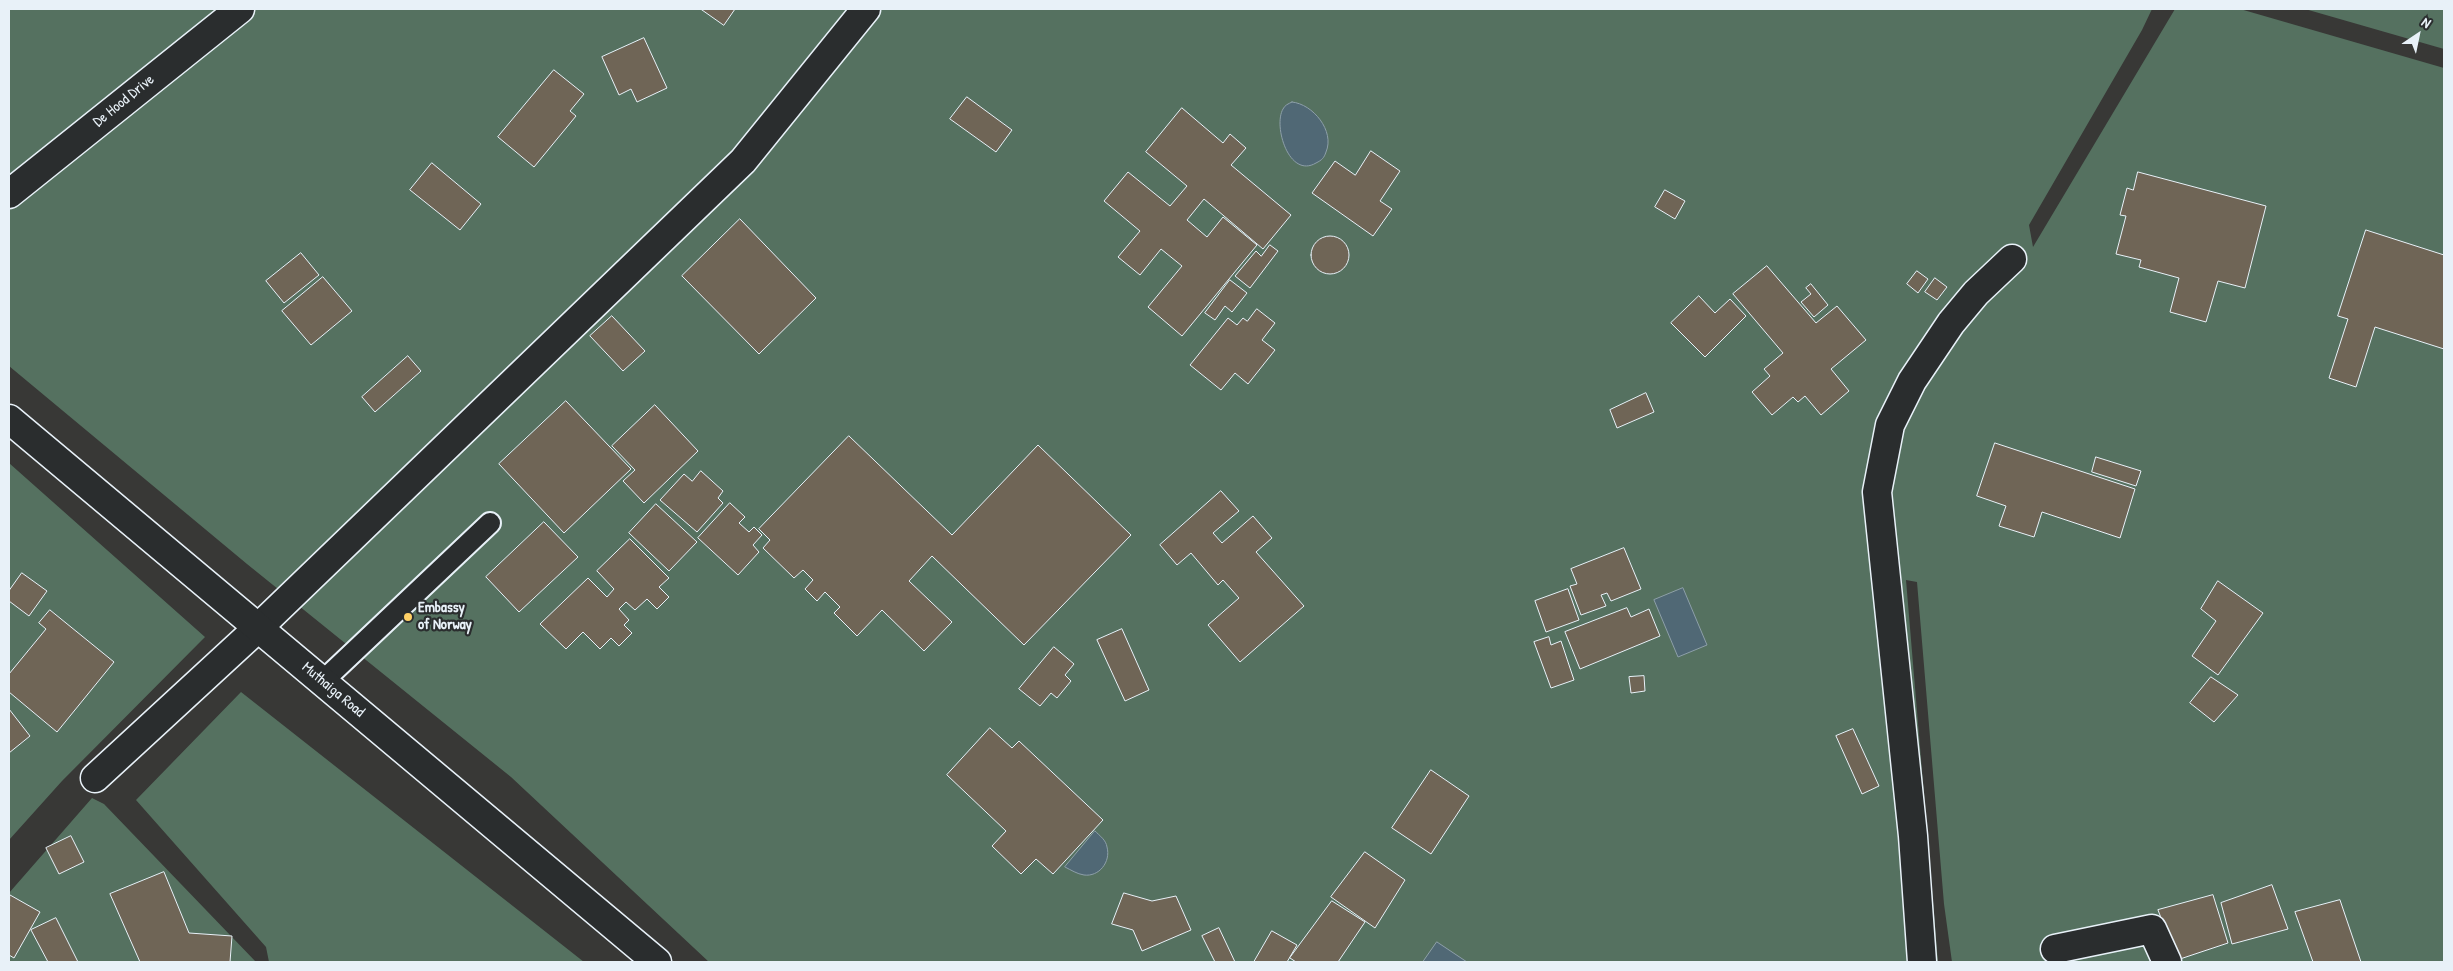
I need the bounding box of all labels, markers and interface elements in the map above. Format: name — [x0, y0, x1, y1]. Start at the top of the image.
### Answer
north arrow — [2393, 10, 2443, 60]
text: N — [2418, 12, 2435, 32]
street label: De Hood Drive — [90, 71, 158, 131]
place label: Embassy of Norway — [418, 599, 472, 634]
marker: Embassy of Norway — [402, 611, 414, 623]
street label: Muthaiga Road — [298, 659, 368, 721]

